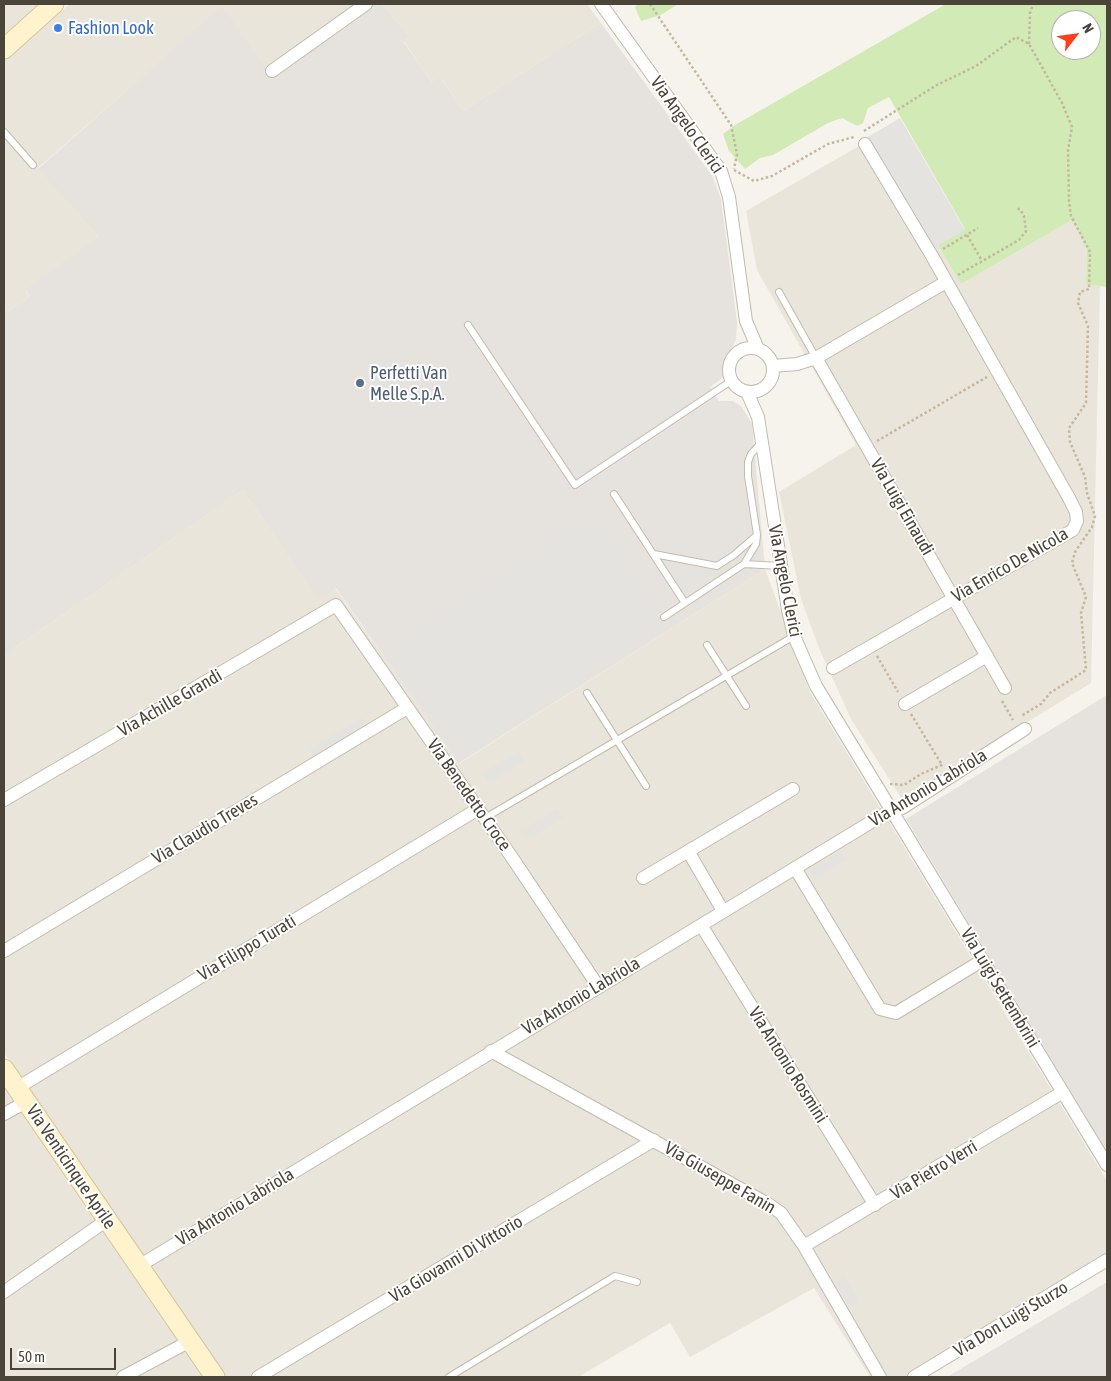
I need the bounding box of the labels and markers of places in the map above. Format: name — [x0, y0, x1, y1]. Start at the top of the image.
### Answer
place label: Fashion Look — [68, 17, 154, 39]
marker: Fashion Look — [52, 22, 64, 34]
place label: Perfetti Van Melle S.p.A. — [370, 362, 447, 404]
marker: Perfetti Van Melle S.p.A. — [354, 377, 366, 389]

